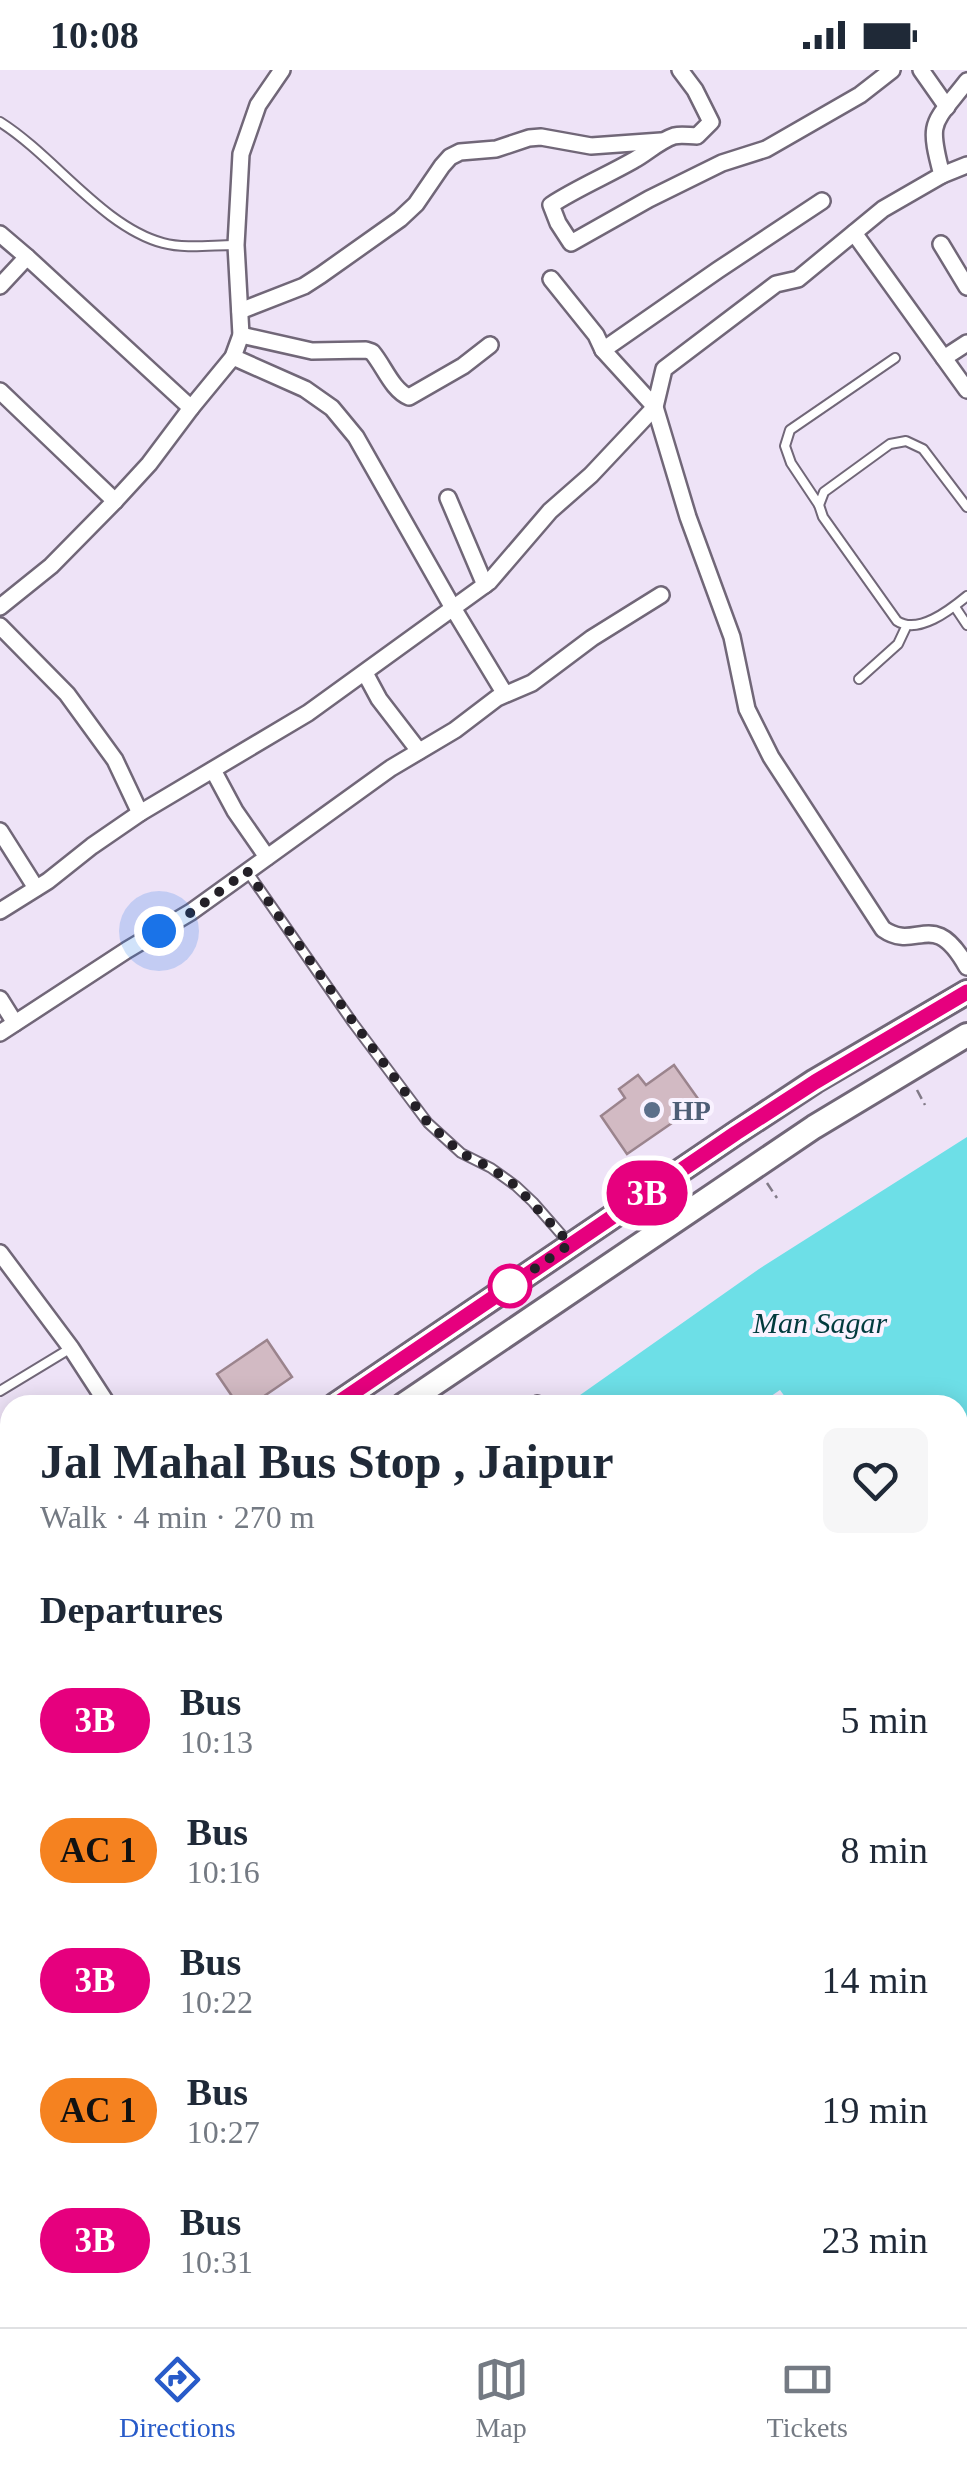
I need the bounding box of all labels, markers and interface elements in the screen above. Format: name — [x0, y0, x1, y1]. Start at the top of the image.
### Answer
text: 10:08 — [50, 14, 139, 56]
your location — [134, 906, 184, 956]
place label: HP — [672, 1095, 711, 1126]
marker: HP — [641, 1099, 663, 1121]
line badge: 3B — [602, 1160, 692, 1226]
text: 3B — [627, 1174, 667, 1213]
unlabelled marker — [489, 1265, 531, 1307]
water label: Man Sagar — [752, 1306, 887, 1339]
button: heart — [823, 1428, 928, 1533]
text: Jal Mahal Bus Stop , Jaipur — [40, 1435, 613, 1488]
text: Walk · 4 min · 270 m — [40, 1499, 315, 1535]
text: Departures — [40, 1589, 223, 1631]
text: Bus — [180, 1681, 241, 1723]
text: 5 min — [840, 1699, 928, 1741]
text: 3B — [75, 1701, 115, 1740]
text: 10:13 — [180, 1724, 253, 1760]
text: Bus — [187, 1811, 248, 1853]
text: 8 min — [840, 1829, 928, 1871]
text: AC 1 — [60, 1831, 137, 1870]
text: 10:16 — [187, 1854, 260, 1890]
text: Bus — [180, 1941, 241, 1983]
text: 14 min — [821, 1959, 928, 2001]
text: 3B — [75, 1961, 115, 2000]
text: 10:22 — [180, 1984, 253, 2020]
text: Bus — [187, 2071, 248, 2113]
text: 19 min — [821, 2089, 928, 2131]
text: AC 1 — [60, 2091, 137, 2130]
text: 10:27 — [187, 2114, 260, 2150]
text: Bus — [180, 2201, 241, 2243]
text: 23 min — [821, 2219, 928, 2261]
text: 3B — [75, 2221, 115, 2260]
text: 10:31 — [180, 2244, 253, 2280]
tab: Directions — [119, 2352, 236, 2444]
tab: Map — [474, 2352, 529, 2444]
tab: Tickets — [767, 2352, 848, 2444]

